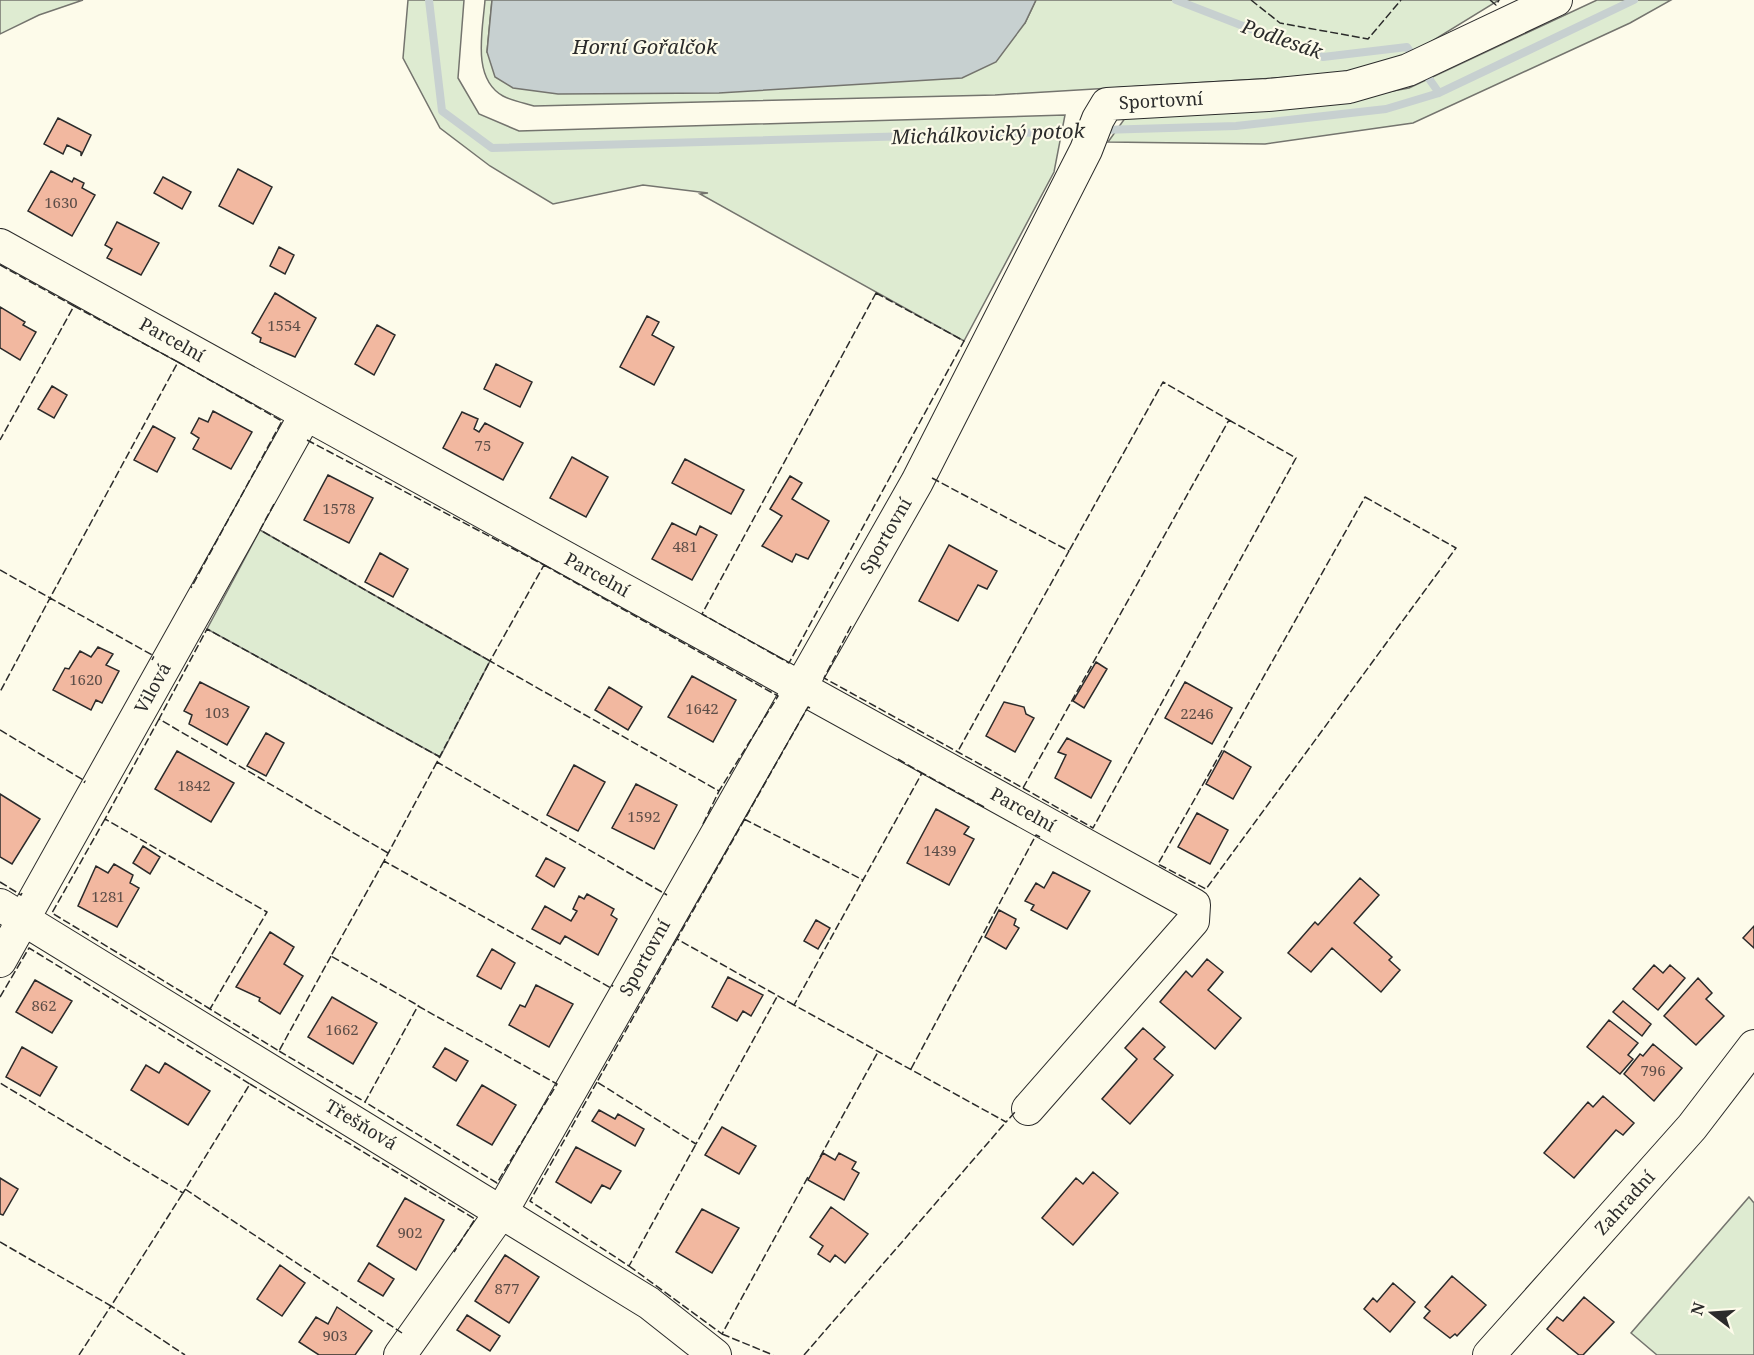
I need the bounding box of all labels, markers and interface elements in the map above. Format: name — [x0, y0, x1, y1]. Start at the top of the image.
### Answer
water label: Podlesák — [1237, 12, 1327, 65]
water label: Horní Gořalčok — [572, 33, 718, 60]
street label: Sportovní — [1118, 86, 1204, 114]
water label: Michálkovický potok — [890, 117, 1086, 150]
house number: 1630 — [44, 192, 78, 212]
street label: Parcelní — [136, 311, 210, 367]
house number: 1554 — [267, 315, 301, 335]
house number: 75 — [475, 435, 491, 455]
street label: Sportovní — [854, 493, 917, 578]
house number: 1578 — [322, 498, 356, 518]
house number: 481 — [672, 536, 698, 556]
street label: Parcelní — [561, 546, 635, 602]
street label: Vilová — [128, 658, 176, 717]
house number: 1620 — [69, 669, 103, 689]
house number: 1642 — [685, 698, 719, 718]
house number: 103 — [204, 702, 230, 722]
house number: 2246 — [1180, 703, 1214, 723]
house number: 1842 — [177, 775, 211, 795]
street label: Parcelní — [987, 781, 1061, 837]
house number: 1592 — [627, 806, 661, 826]
house number: 1439 — [923, 840, 957, 860]
house number: 1281 — [91, 886, 125, 906]
street label: Sportovní — [613, 915, 675, 1000]
house number: 862 — [31, 995, 57, 1015]
house number: 1662 — [325, 1019, 359, 1039]
house number: 796 — [1640, 1060, 1666, 1080]
street label: Třešňová — [321, 1093, 402, 1155]
street label: Zahradní — [1589, 1165, 1660, 1240]
house number: 902 — [397, 1222, 423, 1242]
house number: 877 — [494, 1278, 520, 1298]
north arrow — [1682, 1283, 1742, 1343]
text: N — [1685, 1299, 1710, 1318]
house number: 903 — [322, 1325, 348, 1345]

